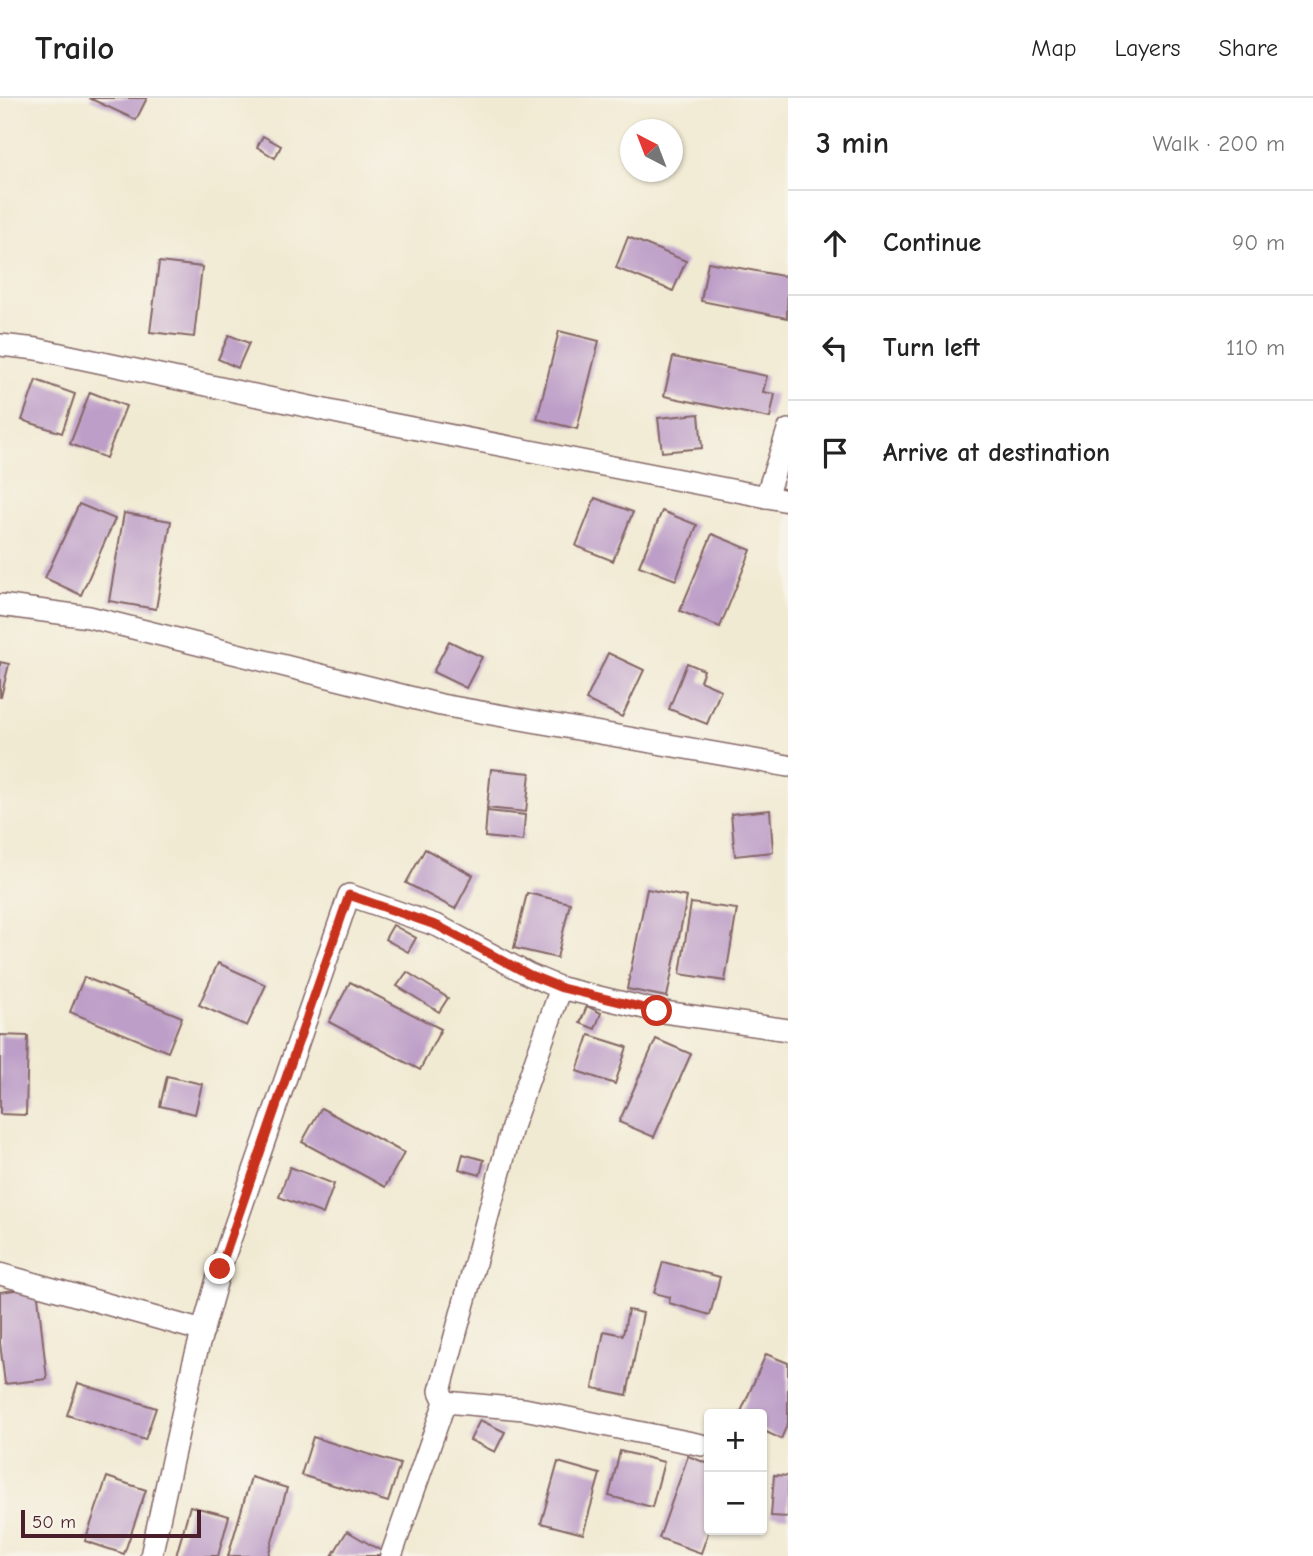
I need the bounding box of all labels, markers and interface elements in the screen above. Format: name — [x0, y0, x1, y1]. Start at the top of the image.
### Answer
text: Trailo — [35, 29, 114, 67]
text: Map — [1031, 34, 1077, 62]
text: Layers — [1115, 34, 1180, 62]
text: Share — [1218, 34, 1278, 62]
north arrow — [620, 119, 683, 182]
text: 3 min — [816, 126, 889, 161]
text: Walk · 200 m — [1152, 130, 1285, 157]
icon: ahead — [816, 224, 854, 262]
text: Continue — [883, 228, 981, 258]
text: 90 m — [1232, 229, 1285, 256]
icon: left — [816, 329, 854, 367]
text: Turn left — [883, 333, 980, 363]
text: 110 m — [1226, 334, 1285, 361]
icon: arrive — [816, 434, 854, 472]
text: Arrive at destination — [883, 438, 1110, 468]
route start — [641, 995, 672, 1026]
route end — [204, 1253, 235, 1284]
map controls — [704, 1409, 767, 1535]
button: + — [704, 1409, 767, 1472]
button: − — [704, 1472, 767, 1535]
scale bar — [21, 1507, 201, 1539]
text: 50 m — [32, 1511, 76, 1533]

